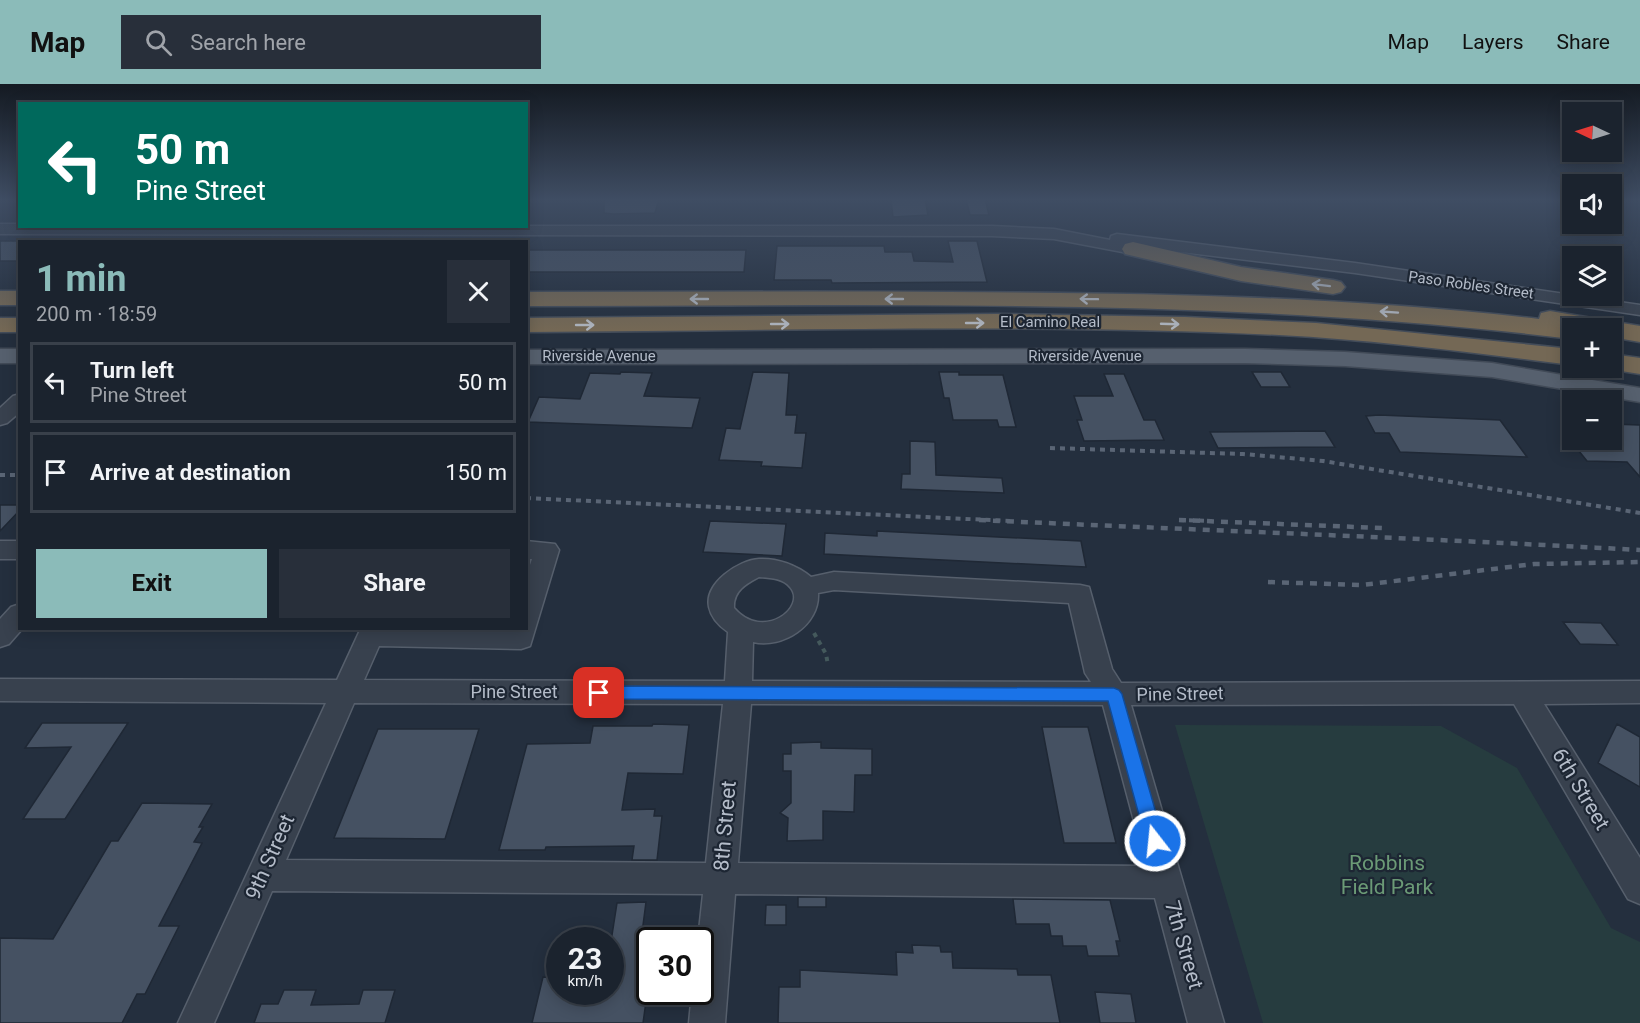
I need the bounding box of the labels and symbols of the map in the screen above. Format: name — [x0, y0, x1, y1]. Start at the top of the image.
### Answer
north arrow — [1562, 102, 1622, 162]
street label: Paso Robles Street — [1407, 267, 1535, 303]
one-way arrow — [1312, 280, 1332, 291]
one-way arrow — [689, 293, 709, 305]
one-way arrow — [884, 293, 904, 305]
one-way arrow — [1079, 293, 1099, 305]
one-way arrow — [1379, 306, 1399, 317]
street label: El Camino Real — [1000, 313, 1100, 331]
one-way arrow — [964, 317, 984, 329]
one-way arrow — [769, 318, 789, 330]
one-way arrow — [1159, 318, 1179, 329]
one-way arrow — [574, 319, 594, 331]
street label: Riverside Avenue — [542, 347, 656, 365]
street label: Riverside Avenue — [1028, 347, 1142, 365]
pin — [573, 667, 624, 718]
street label: Pine Street — [470, 681, 558, 702]
street label: Pine Street — [1136, 682, 1224, 705]
street label: 6th Street — [1547, 744, 1615, 834]
street label: 8th Street — [709, 780, 741, 872]
position arrow — [1123, 809, 1187, 873]
street label: 9th Street — [241, 811, 299, 903]
park label: Robbins Field Park — [1341, 851, 1434, 899]
street label: 7th Street — [1160, 898, 1208, 992]
speed limit sign: 30 — [636, 927, 714, 1005]

